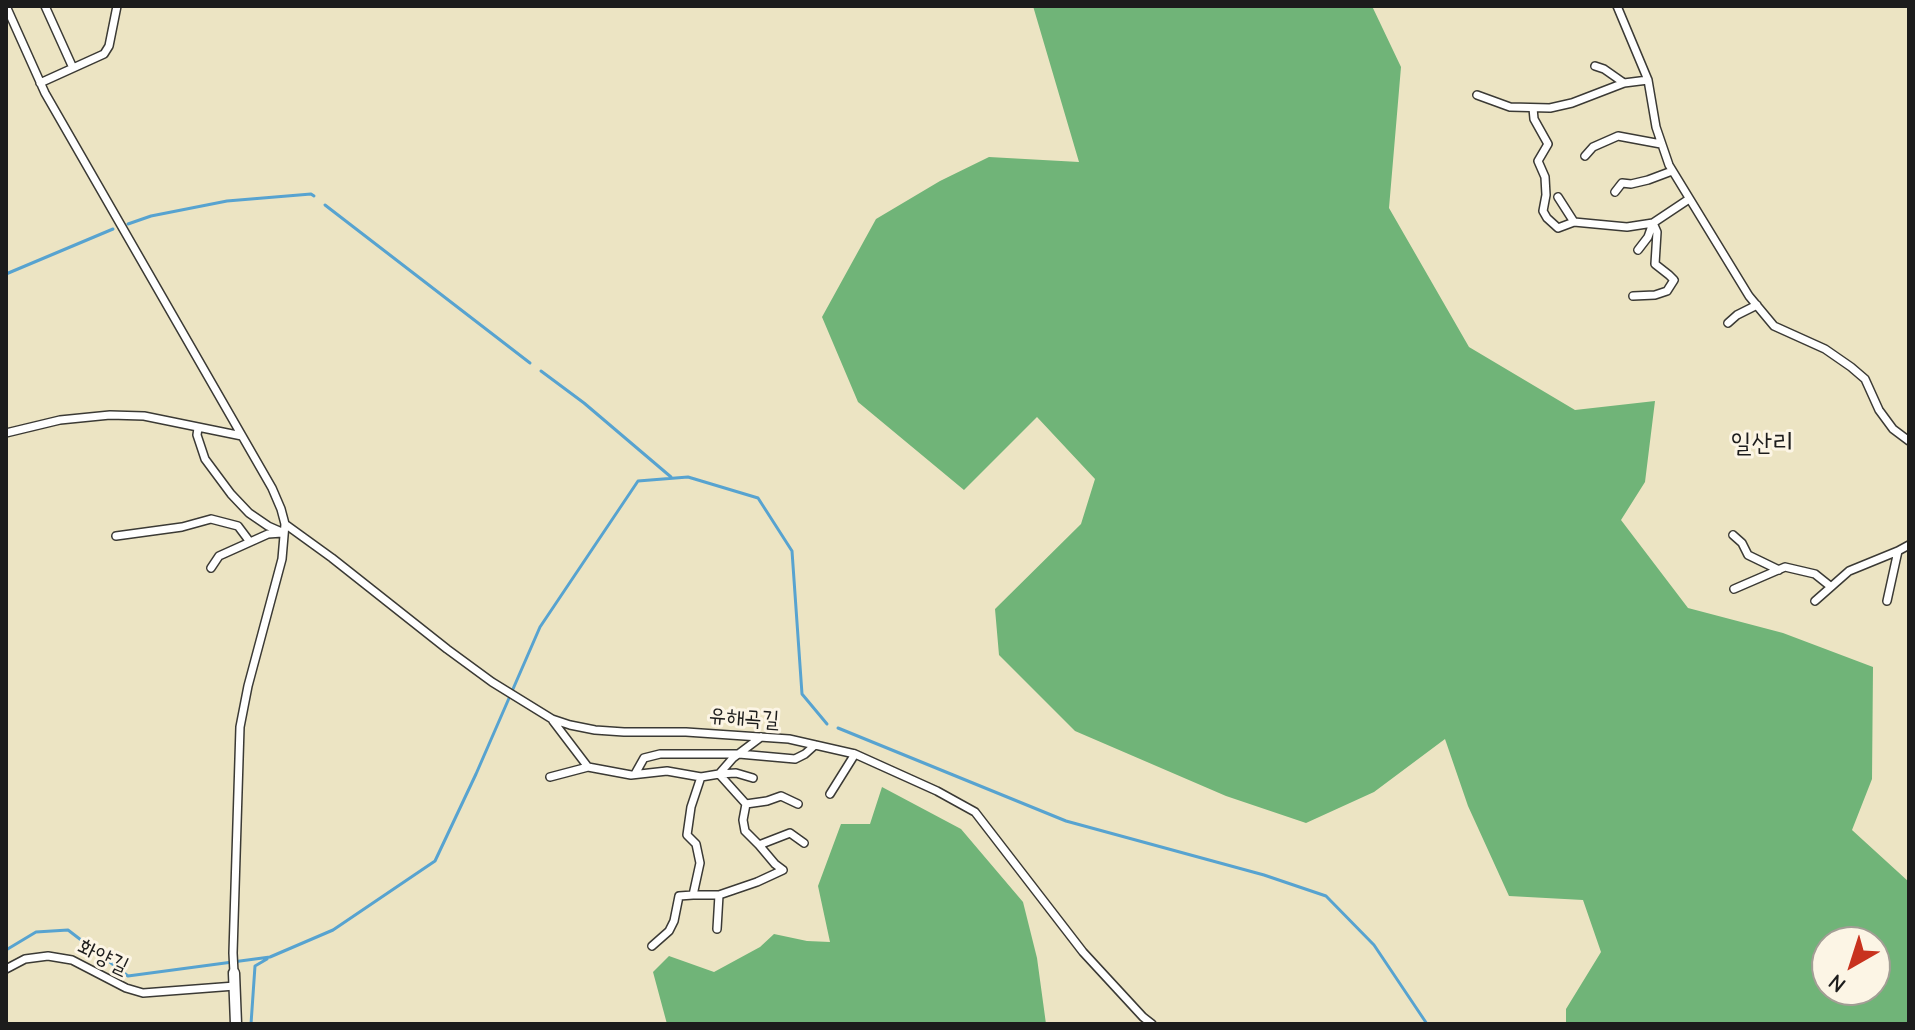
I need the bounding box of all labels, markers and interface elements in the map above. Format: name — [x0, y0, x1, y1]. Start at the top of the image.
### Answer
district label: 일산리 — [1731, 428, 1793, 460]
street label: 유해곡길 — [708, 702, 780, 734]
north arrow — [1811, 926, 1891, 1006]
street label: 화양길 — [73, 934, 133, 980]
text: N — [1823, 968, 1851, 998]

